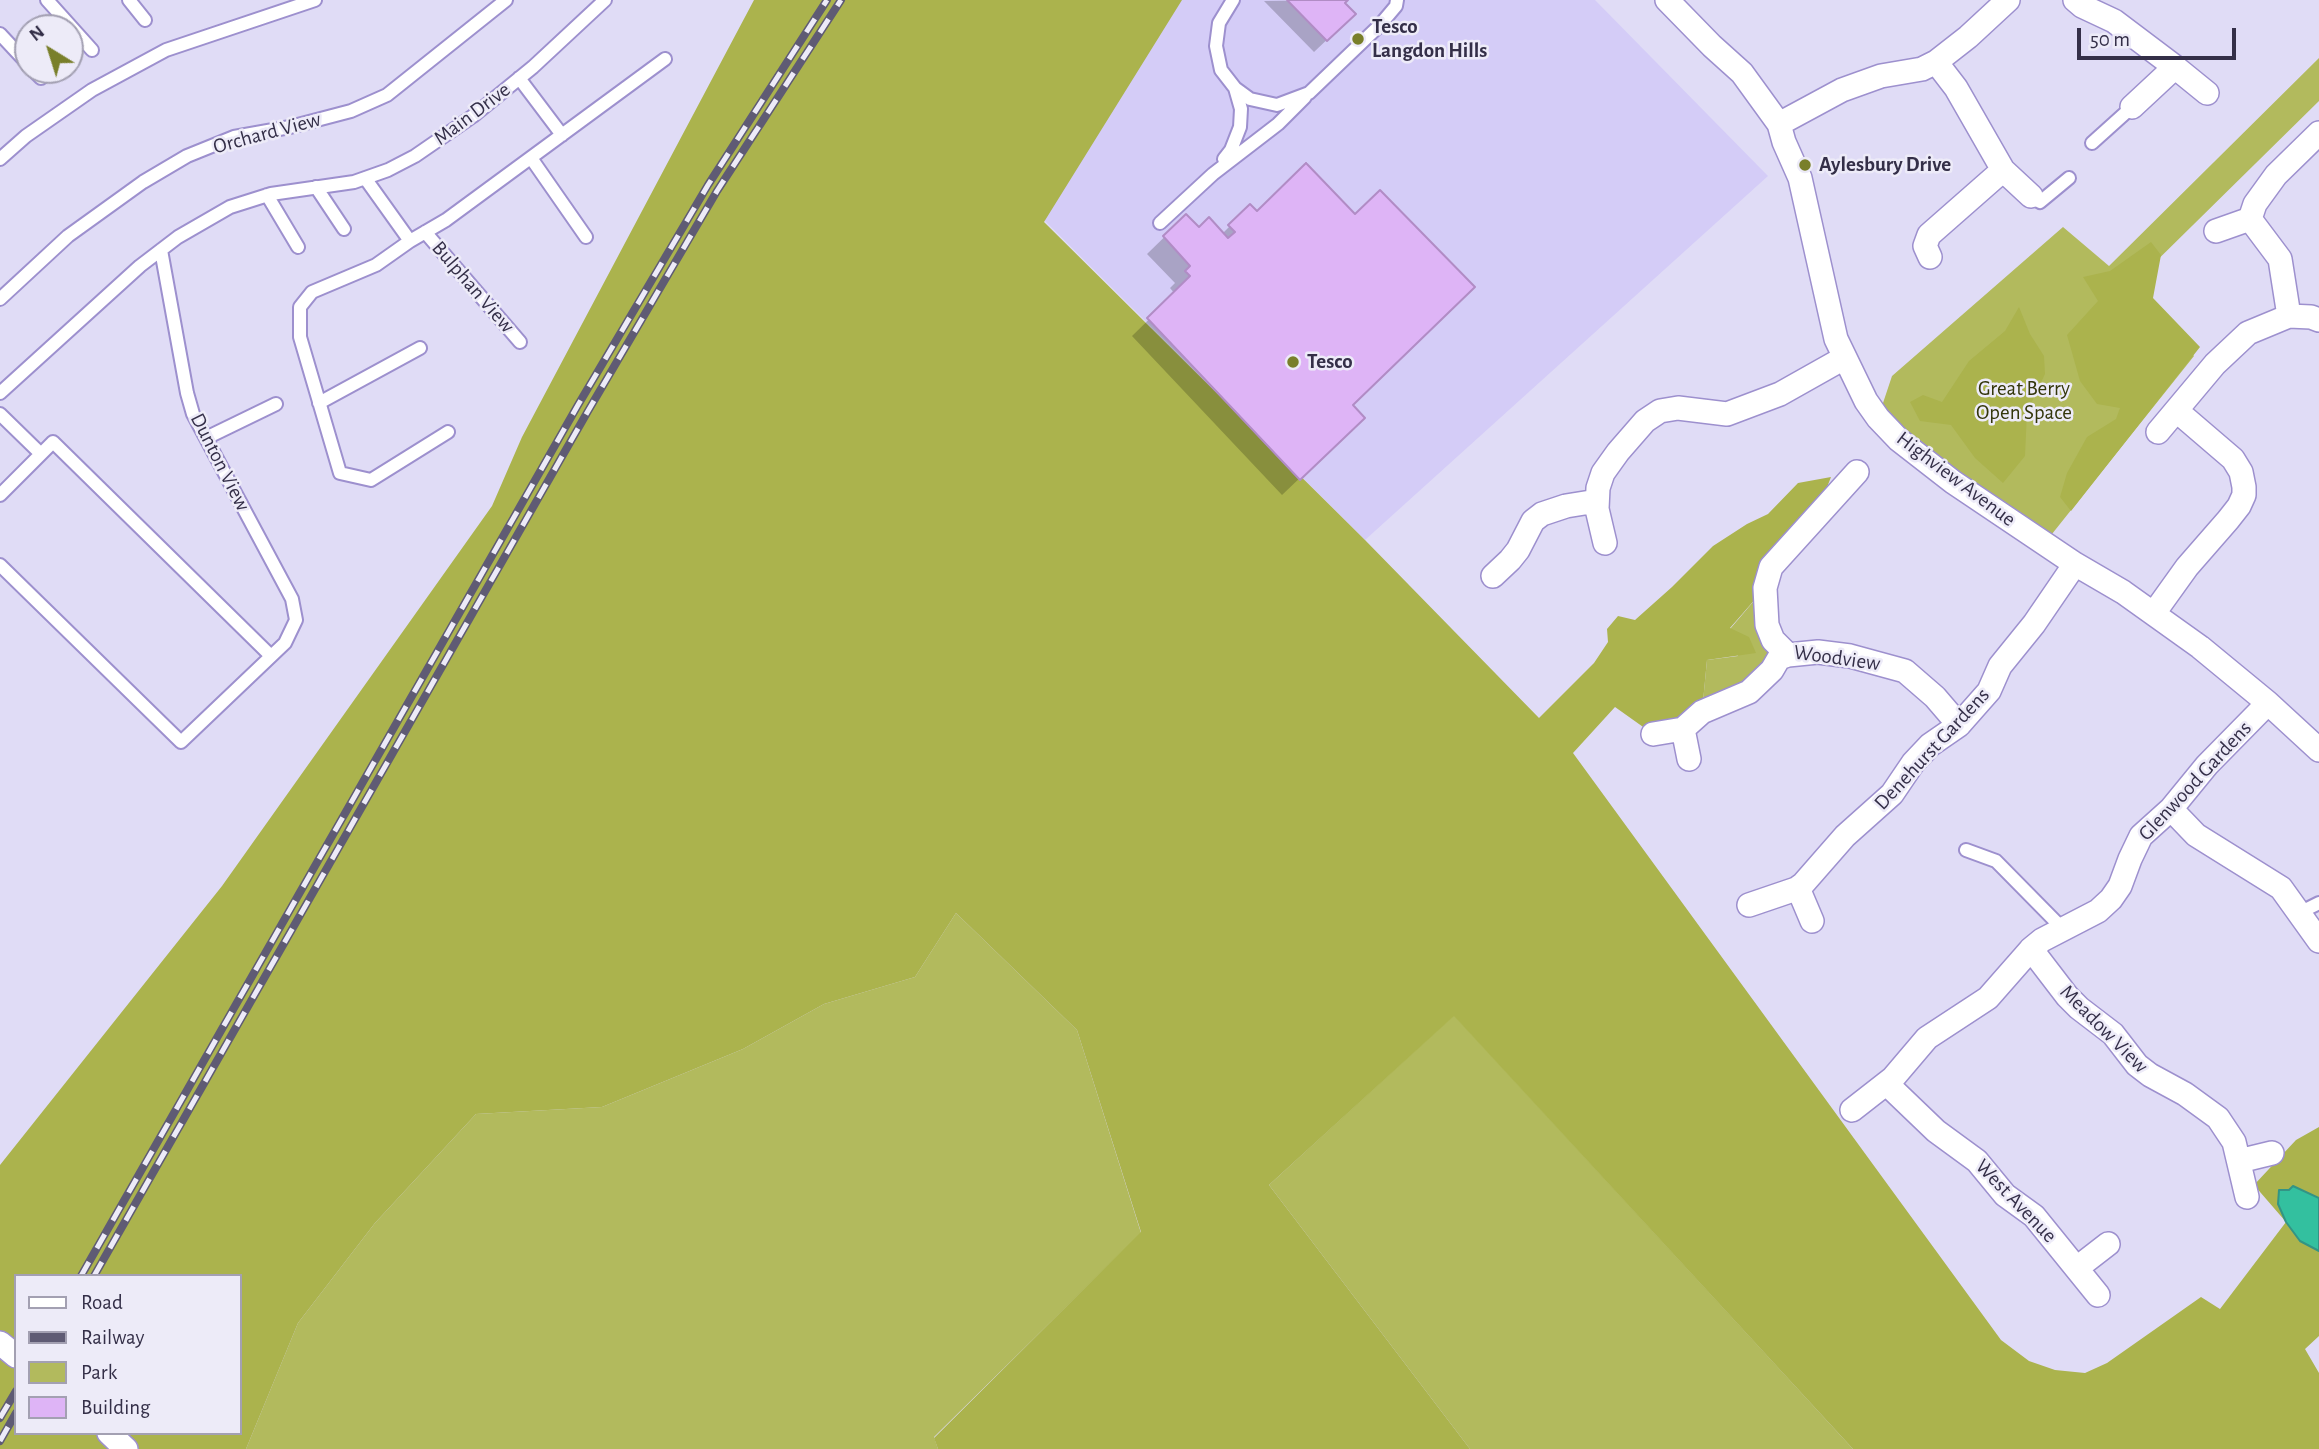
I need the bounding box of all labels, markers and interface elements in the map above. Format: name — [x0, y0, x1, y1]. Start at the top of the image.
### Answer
north arrow — [14, 14, 84, 84]
place label: Tesco Langdon Hills — [1372, 14, 1487, 64]
scale bar — [2081, 14, 2240, 58]
text: N — [26, 22, 48, 45]
text: 50 m — [2090, 29, 2130, 50]
marker: Tesco Langdon Hills — [1350, 31, 1366, 47]
street label: Main Drive — [429, 77, 515, 151]
street label: Orchard View — [210, 107, 324, 159]
place label: Aylesbury Drive — [1819, 152, 1951, 178]
marker: Aylesbury Drive — [1797, 157, 1813, 173]
street label: Bulphan View — [426, 236, 520, 338]
place label: Tesco — [1307, 349, 1353, 375]
marker: Tesco — [1285, 354, 1301, 370]
park label: Great Berry Open Space — [1976, 376, 2072, 426]
street label: Dunton View — [185, 409, 255, 515]
street label: Highview Avenue — [1891, 426, 2021, 532]
street label: Woodview — [1792, 639, 1882, 677]
street label: Denehurst Gardens — [1869, 683, 1995, 815]
street label: Glenwood Gardens — [2133, 716, 2257, 846]
street label: Meadow View — [2055, 980, 2153, 1078]
street label: West Avenue — [1970, 1154, 2062, 1248]
legend — [14, 1274, 242, 1435]
text: Road — [81, 1292, 123, 1313]
text: Railway — [81, 1327, 144, 1348]
text: Park — [81, 1362, 117, 1383]
text: Building — [81, 1397, 150, 1418]

